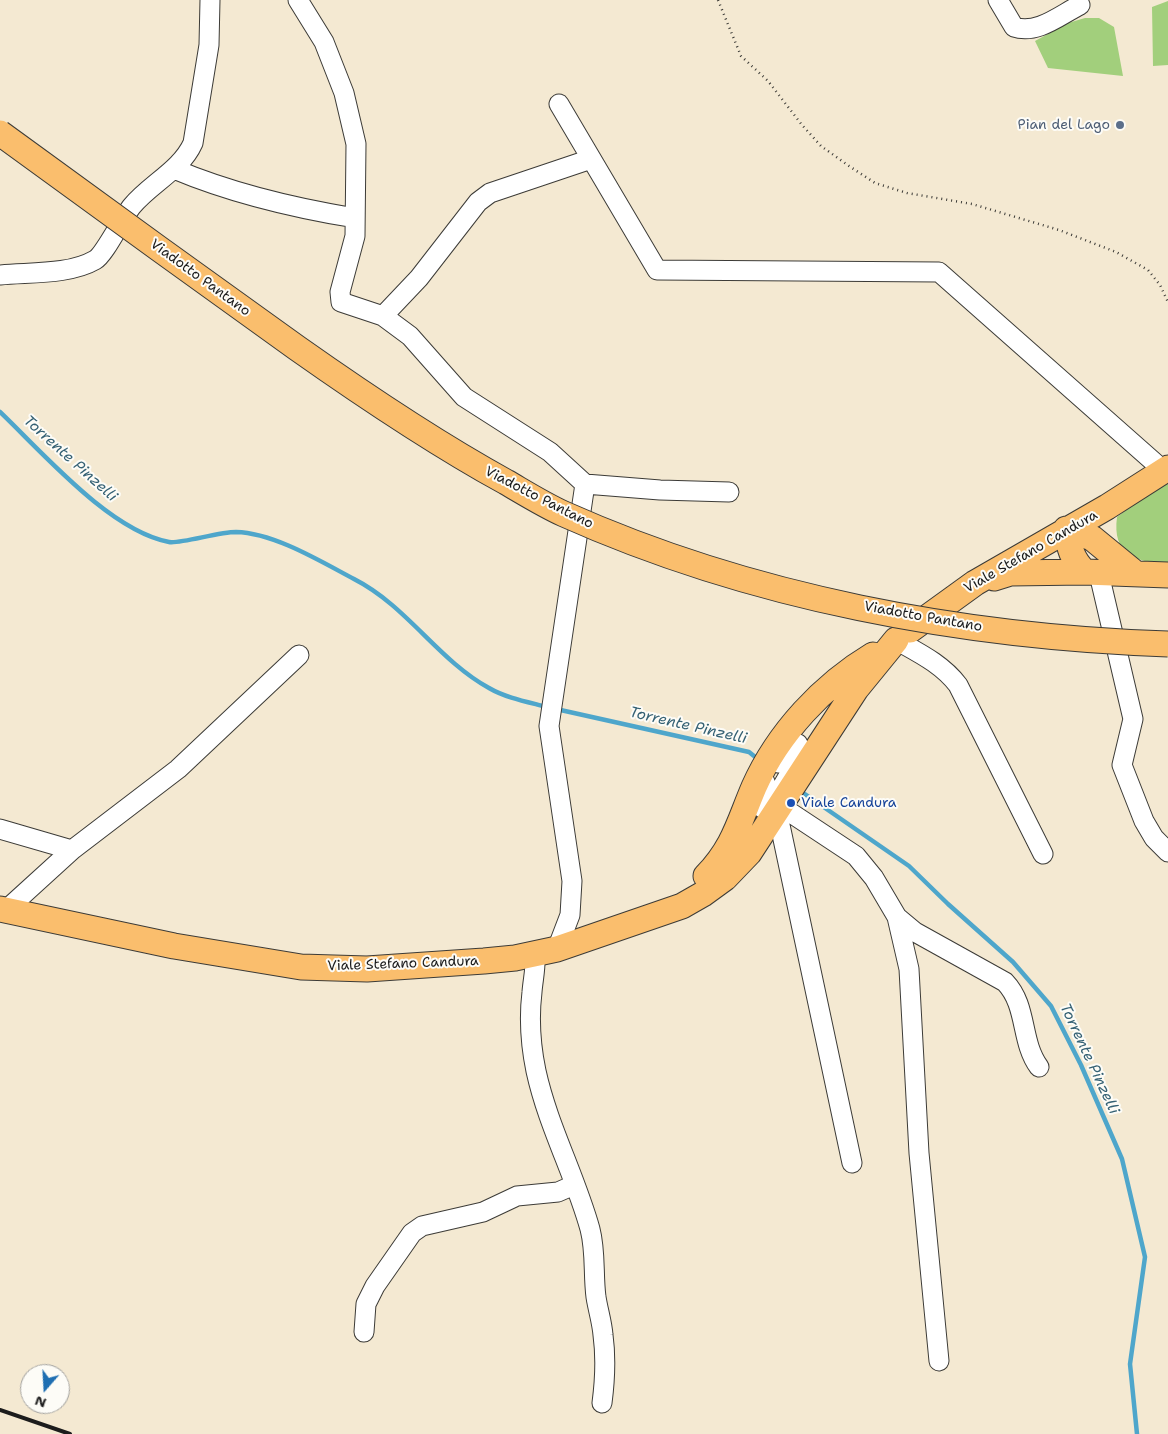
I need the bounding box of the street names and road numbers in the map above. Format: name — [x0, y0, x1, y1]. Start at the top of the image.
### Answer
street label: Viadotto Pantano — [147, 236, 253, 320]
street label: Viadotto Pantano — [482, 463, 596, 533]
street label: Viale Stefano Candura — [961, 507, 1101, 597]
street label: Viadotto Pantano — [863, 598, 983, 636]
street label: Viale Stefano Candura — [327, 953, 479, 975]

